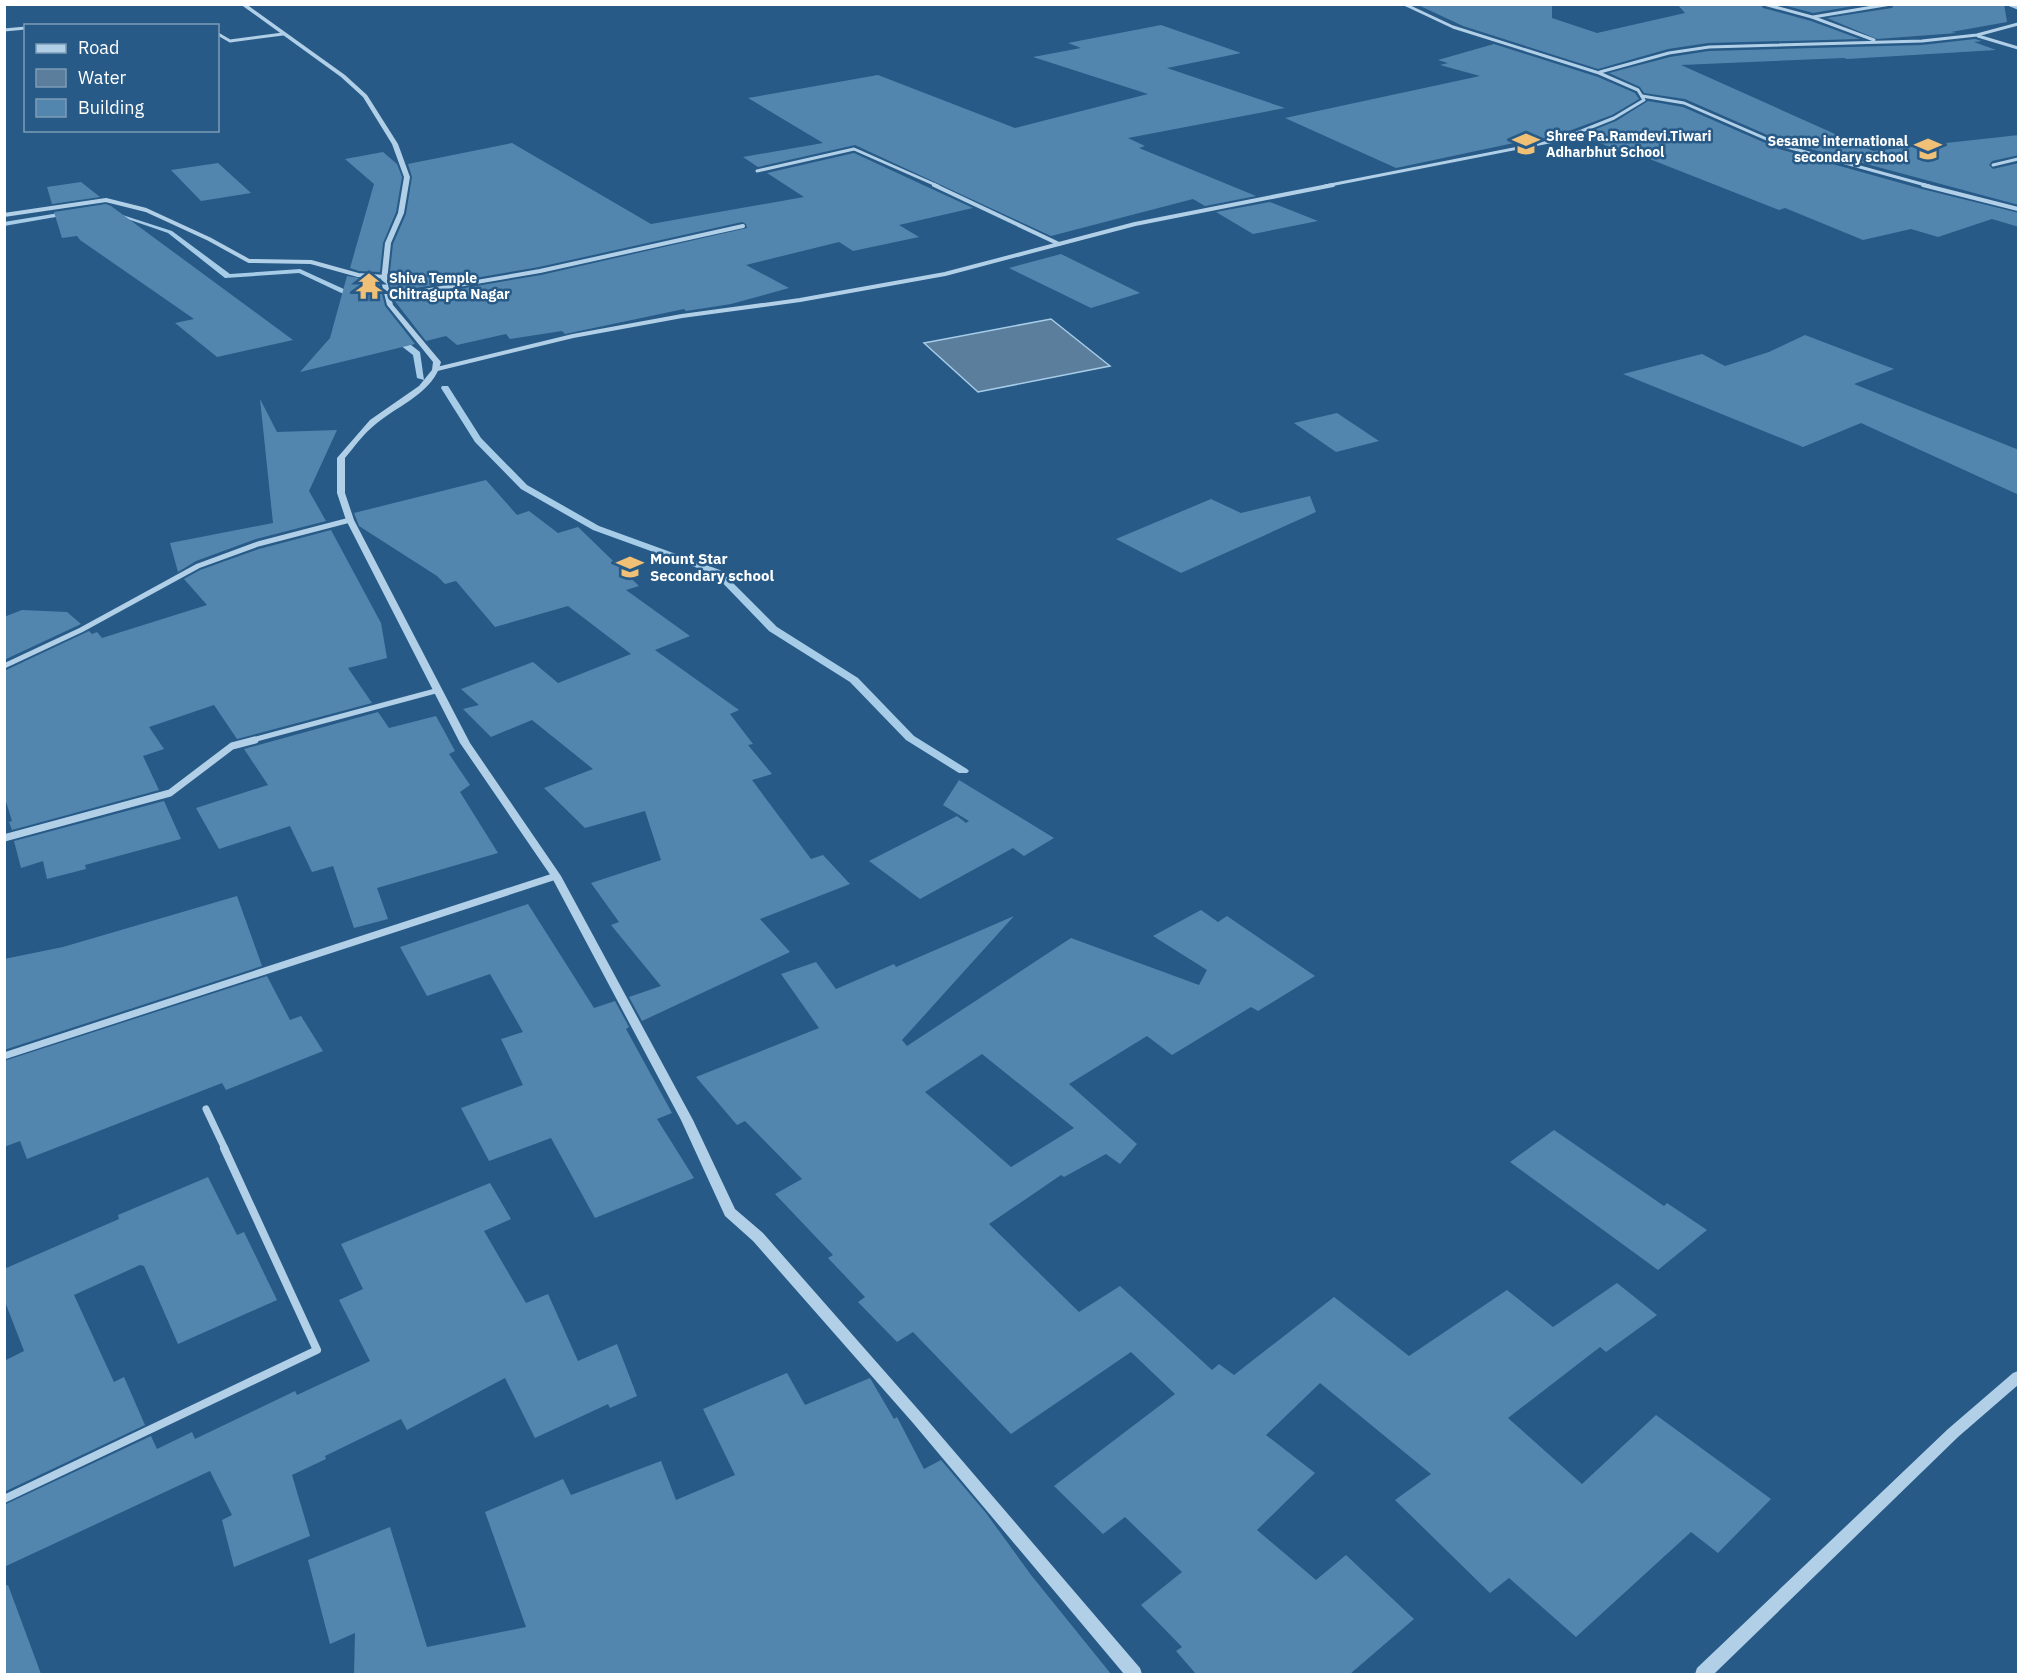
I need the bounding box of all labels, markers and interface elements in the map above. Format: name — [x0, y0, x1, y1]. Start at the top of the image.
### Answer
legend — [24, 24, 219, 132]
text: Road — [78, 36, 119, 59]
text: Water — [78, 66, 127, 89]
text: Building — [78, 96, 145, 119]
place label: Shree Pa.Ramdevi.Tiwari Adharbhut School — [1546, 127, 1711, 161]
school or university icon: Shree Pa.Ramdevi.Tiwari Adharbhut School — [1511, 129, 1541, 159]
place label: Sesame international secondary school — [1767, 132, 1908, 166]
school or university icon: Sesame international secondary school — [1913, 134, 1943, 164]
place label: Shiva Temple Chitragupta Nagar — [389, 269, 510, 303]
temple icon: Shiva Temple Chitragupta Nagar — [354, 271, 384, 301]
place label: Mount Star Secondary school — [650, 549, 774, 585]
school or university icon: Mount Star Secondary school — [615, 552, 645, 582]

